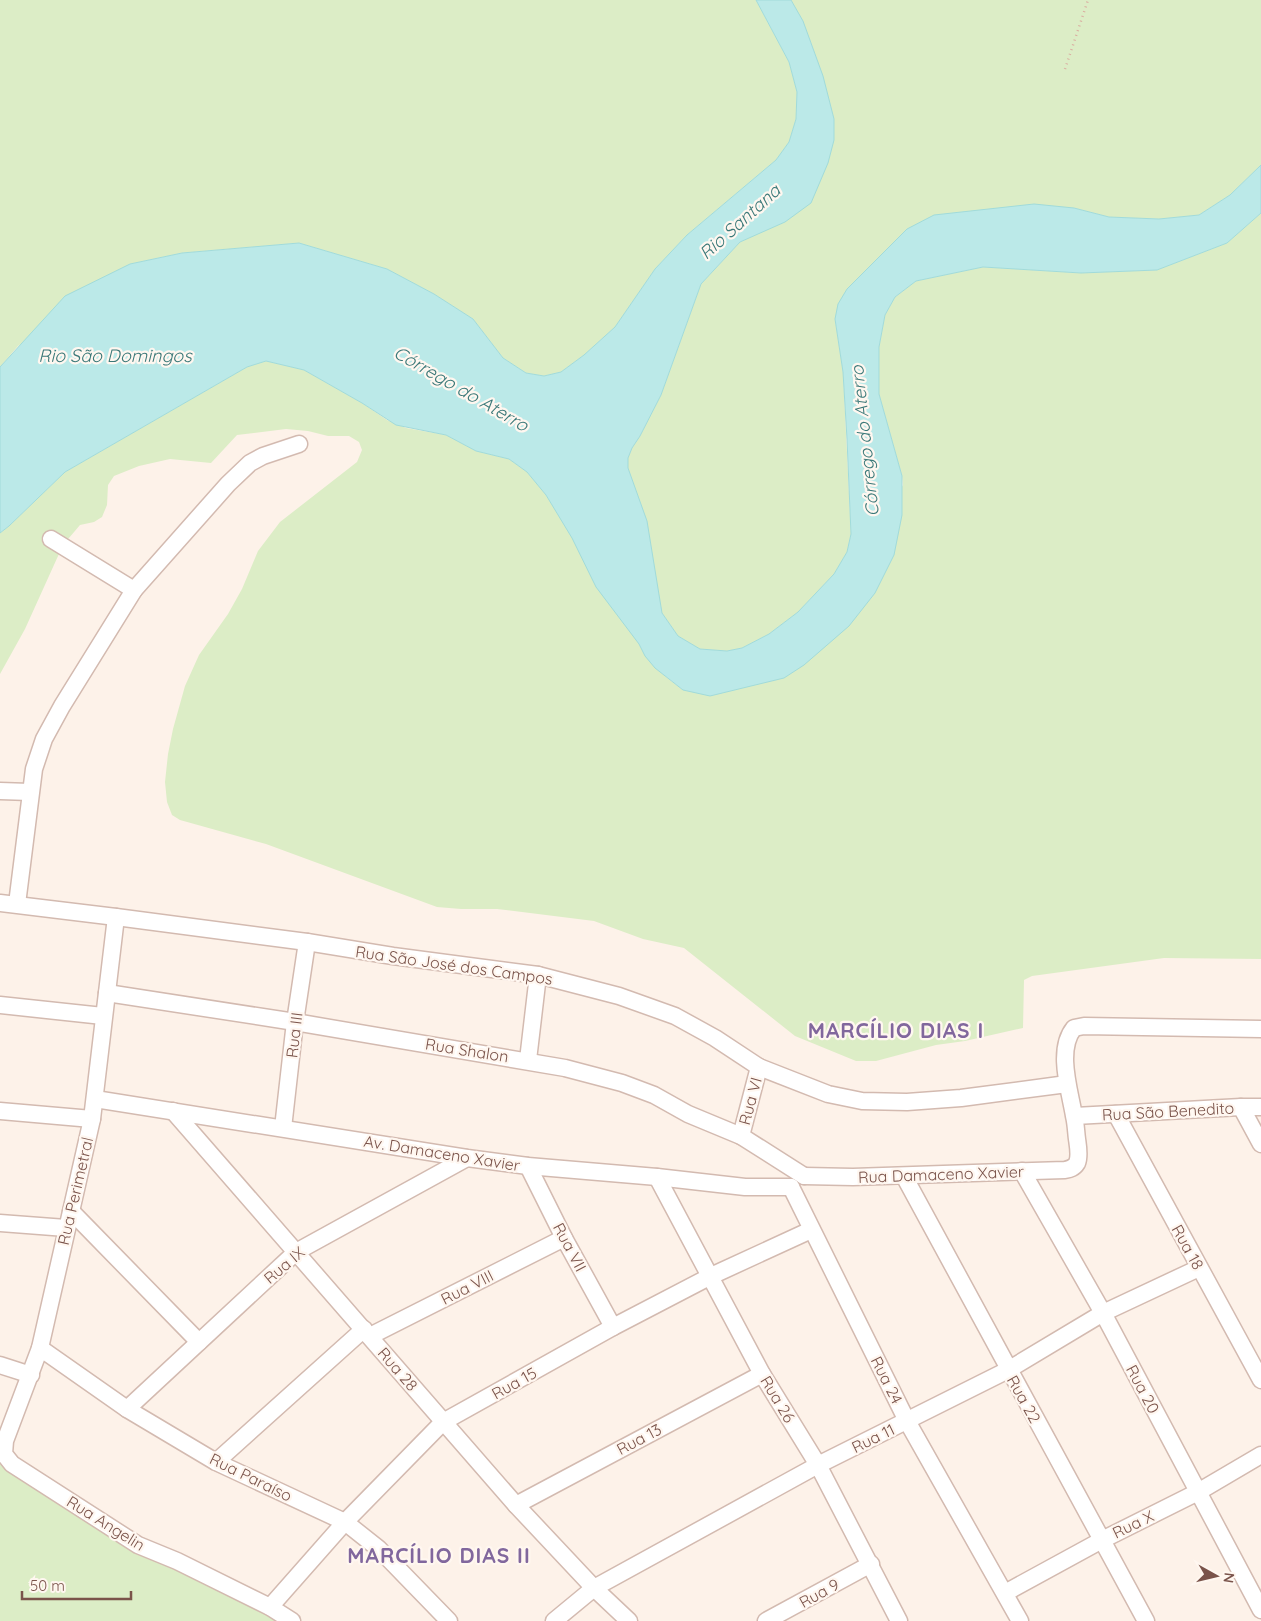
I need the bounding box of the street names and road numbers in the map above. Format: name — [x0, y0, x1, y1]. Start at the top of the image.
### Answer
street label: Rua São José dos Campos — [354, 941, 554, 989]
street label: Rua III — [281, 1011, 307, 1059]
street label: Rua Shalon — [424, 1034, 510, 1066]
street label: Rua VI — [734, 1075, 766, 1127]
street label: Rua São Benedito — [1101, 1098, 1235, 1124]
street label: Av. Damaceno Xavier — [362, 1131, 522, 1175]
street label: Rua Perimetral — [53, 1135, 97, 1247]
street label: Rua Damaceno Xavier — [858, 1161, 1024, 1187]
street label: Rua VII — [549, 1219, 591, 1275]
street label: Rua 18 — [1168, 1221, 1208, 1273]
street label: Rua IX — [259, 1242, 309, 1288]
street label: Rua VIII — [437, 1265, 497, 1309]
street label: Rua 28 — [374, 1343, 422, 1395]
street label: Rua 24 — [867, 1353, 907, 1407]
street label: Rua 20 — [1122, 1361, 1164, 1417]
street label: Rua 15 — [488, 1363, 540, 1403]
street label: Rua 26 — [756, 1372, 800, 1426]
street label: Rua 22 — [1003, 1372, 1045, 1426]
street label: Rua 13 — [613, 1419, 665, 1459]
street label: Rua 11 — [848, 1419, 898, 1457]
street label: Rua Paraíso — [207, 1448, 295, 1506]
street label: Rua Angelin — [63, 1491, 149, 1555]
street label: Rua X — [1109, 1505, 1157, 1543]
street label: Rua 9 — [795, 1574, 843, 1612]

